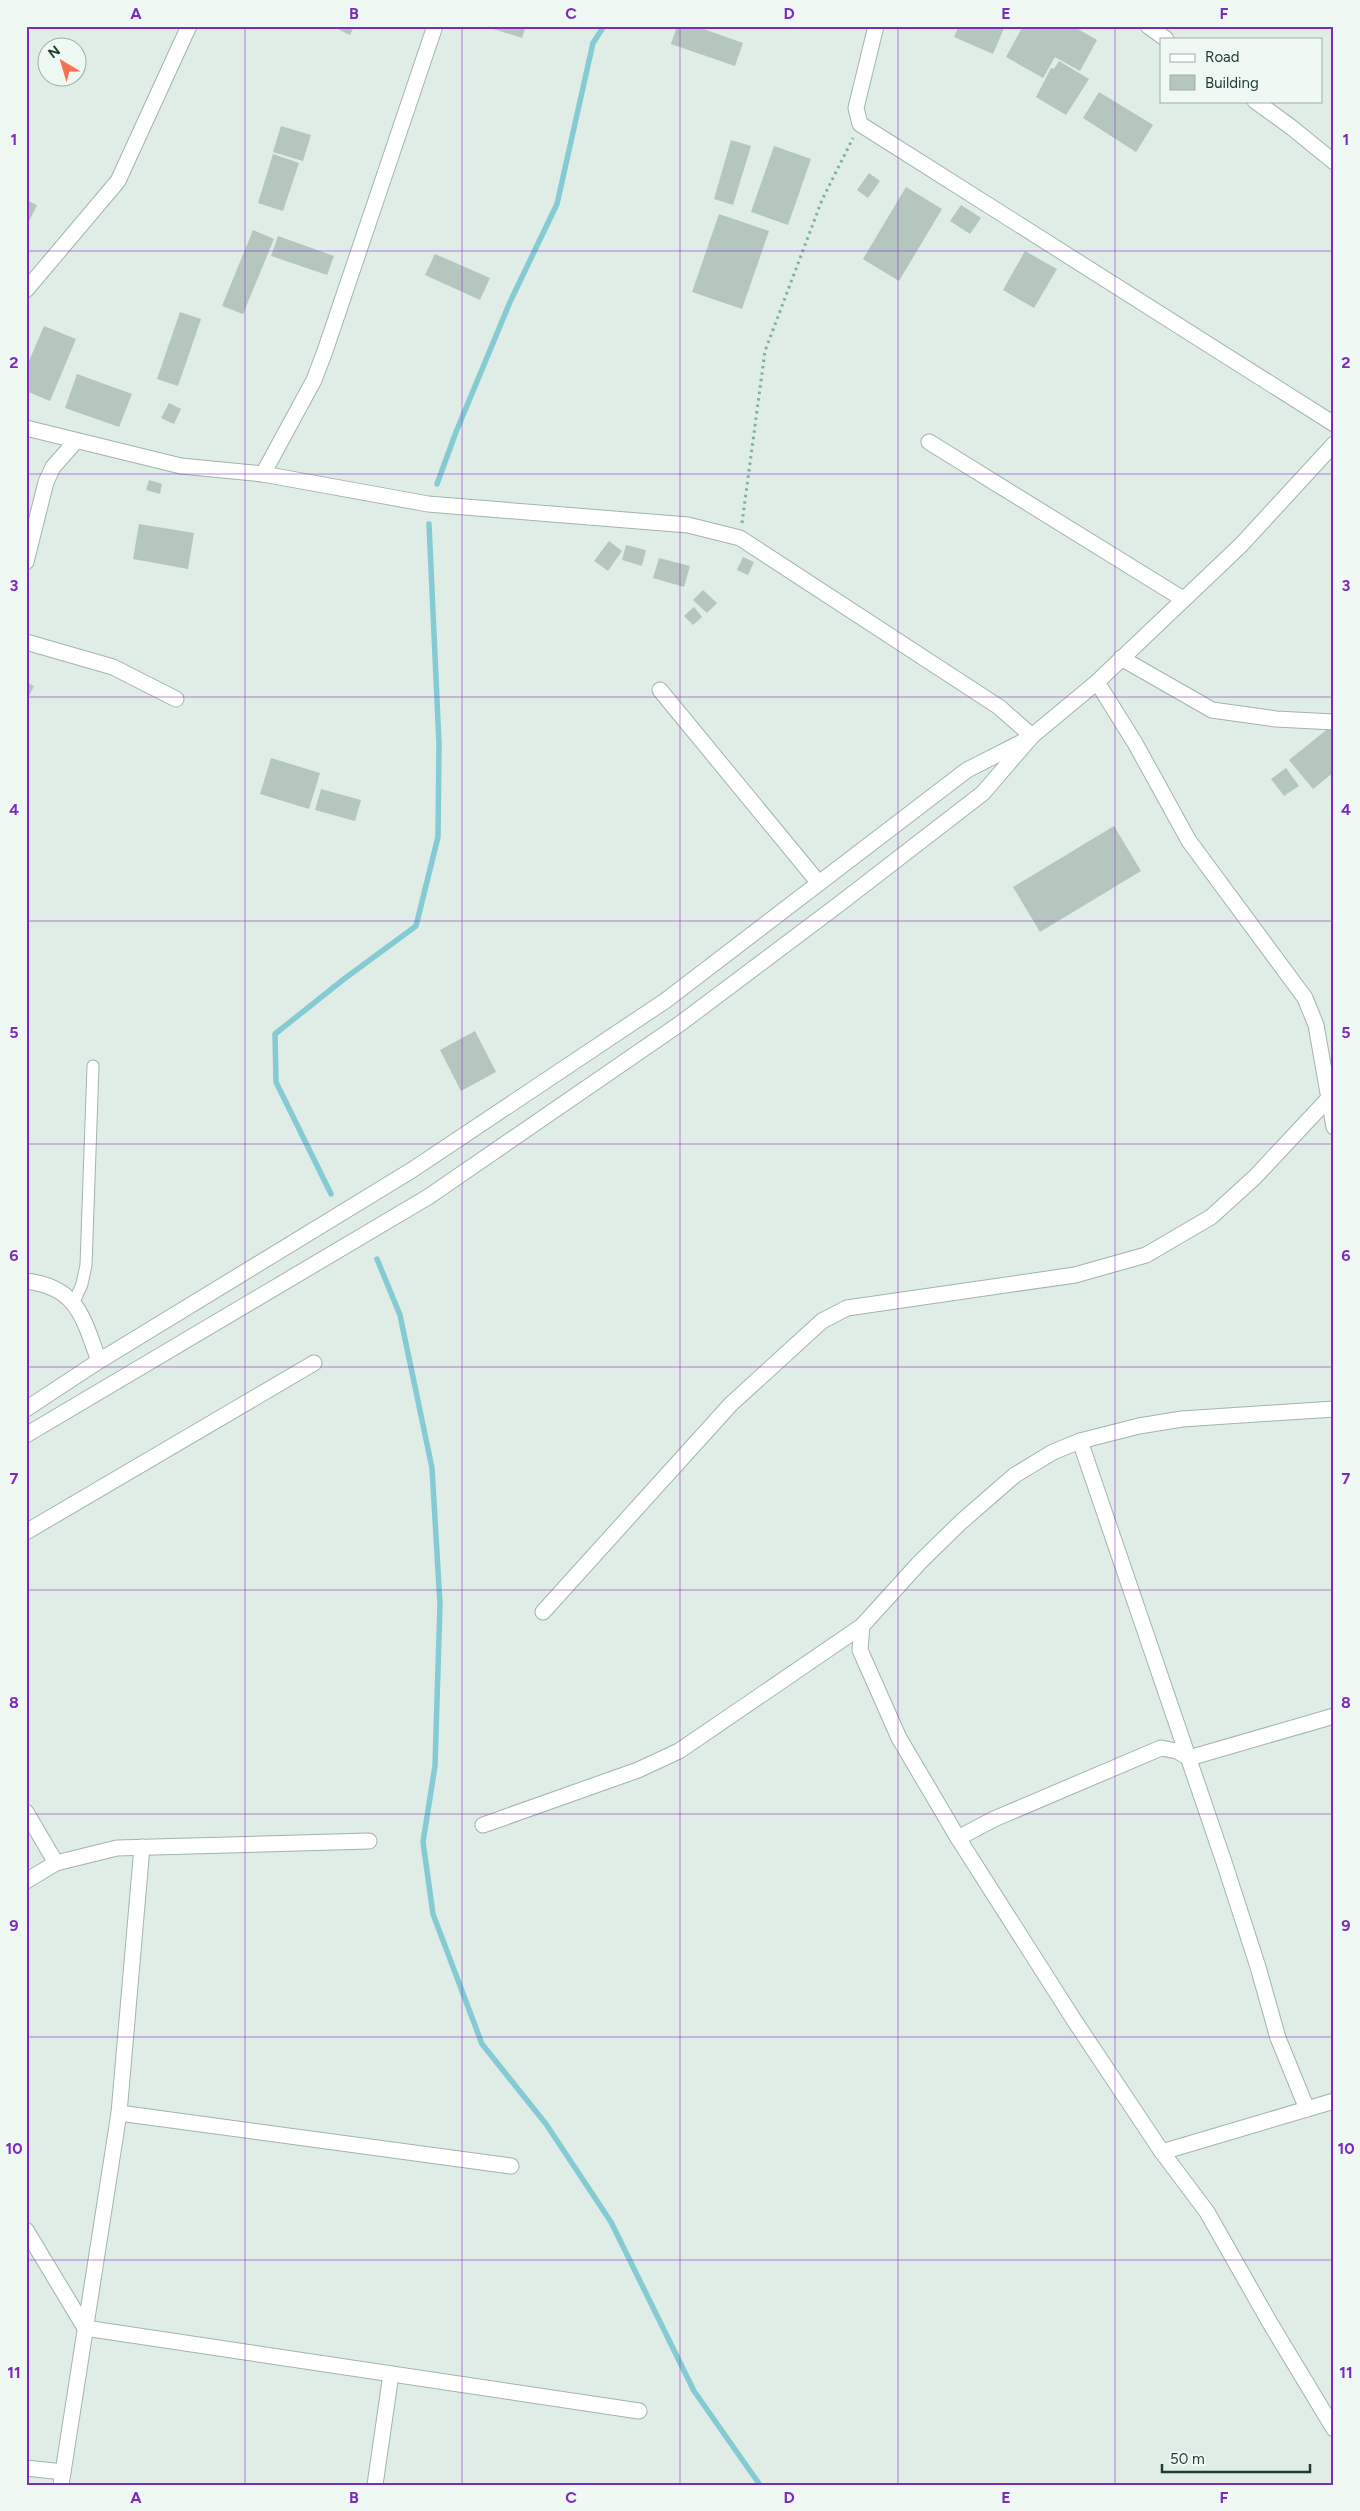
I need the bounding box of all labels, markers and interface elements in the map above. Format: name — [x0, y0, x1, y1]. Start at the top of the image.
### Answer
text: A — [130, 4, 142, 23]
text: B — [349, 4, 359, 23]
text: C — [565, 4, 577, 23]
text: D — [783, 4, 795, 23]
text: E — [1001, 4, 1011, 23]
text: F — [1220, 4, 1229, 23]
north arrow — [38, 38, 88, 88]
legend — [1160, 38, 1322, 102]
text: N — [45, 42, 64, 62]
text: Road — [1205, 48, 1240, 66]
text: Building — [1205, 74, 1259, 92]
text: 1 — [11, 130, 17, 149]
text: 1 — [1343, 130, 1349, 149]
text: 2 — [9, 353, 19, 372]
text: 2 — [1341, 353, 1351, 372]
text: 3 — [10, 576, 19, 595]
text: 3 — [1342, 576, 1351, 595]
text: 4 — [9, 800, 19, 819]
text: 4 — [1341, 800, 1351, 819]
text: 5 — [9, 1023, 19, 1042]
text: 5 — [1341, 1023, 1351, 1042]
text: 6 — [9, 1246, 19, 1265]
text: 6 — [1341, 1246, 1351, 1265]
text: 7 — [10, 1469, 19, 1488]
text: 7 — [1342, 1469, 1351, 1488]
text: 8 — [9, 1693, 19, 1712]
text: 8 — [1341, 1693, 1351, 1712]
text: 9 — [9, 1916, 19, 1935]
text: 9 — [1341, 1916, 1351, 1935]
text: 10 — [5, 2139, 23, 2158]
text: 10 — [1337, 2139, 1355, 2158]
text: 11 — [7, 2363, 21, 2382]
text: 11 — [1339, 2363, 1353, 2382]
scale bar — [1162, 2441, 1310, 2473]
text: 50 m — [1170, 2450, 1205, 2468]
text: A — [130, 2488, 142, 2507]
text: B — [349, 2488, 359, 2507]
text: C — [565, 2488, 577, 2507]
text: D — [783, 2488, 795, 2507]
text: E — [1001, 2488, 1011, 2507]
text: F — [1220, 2488, 1229, 2507]

